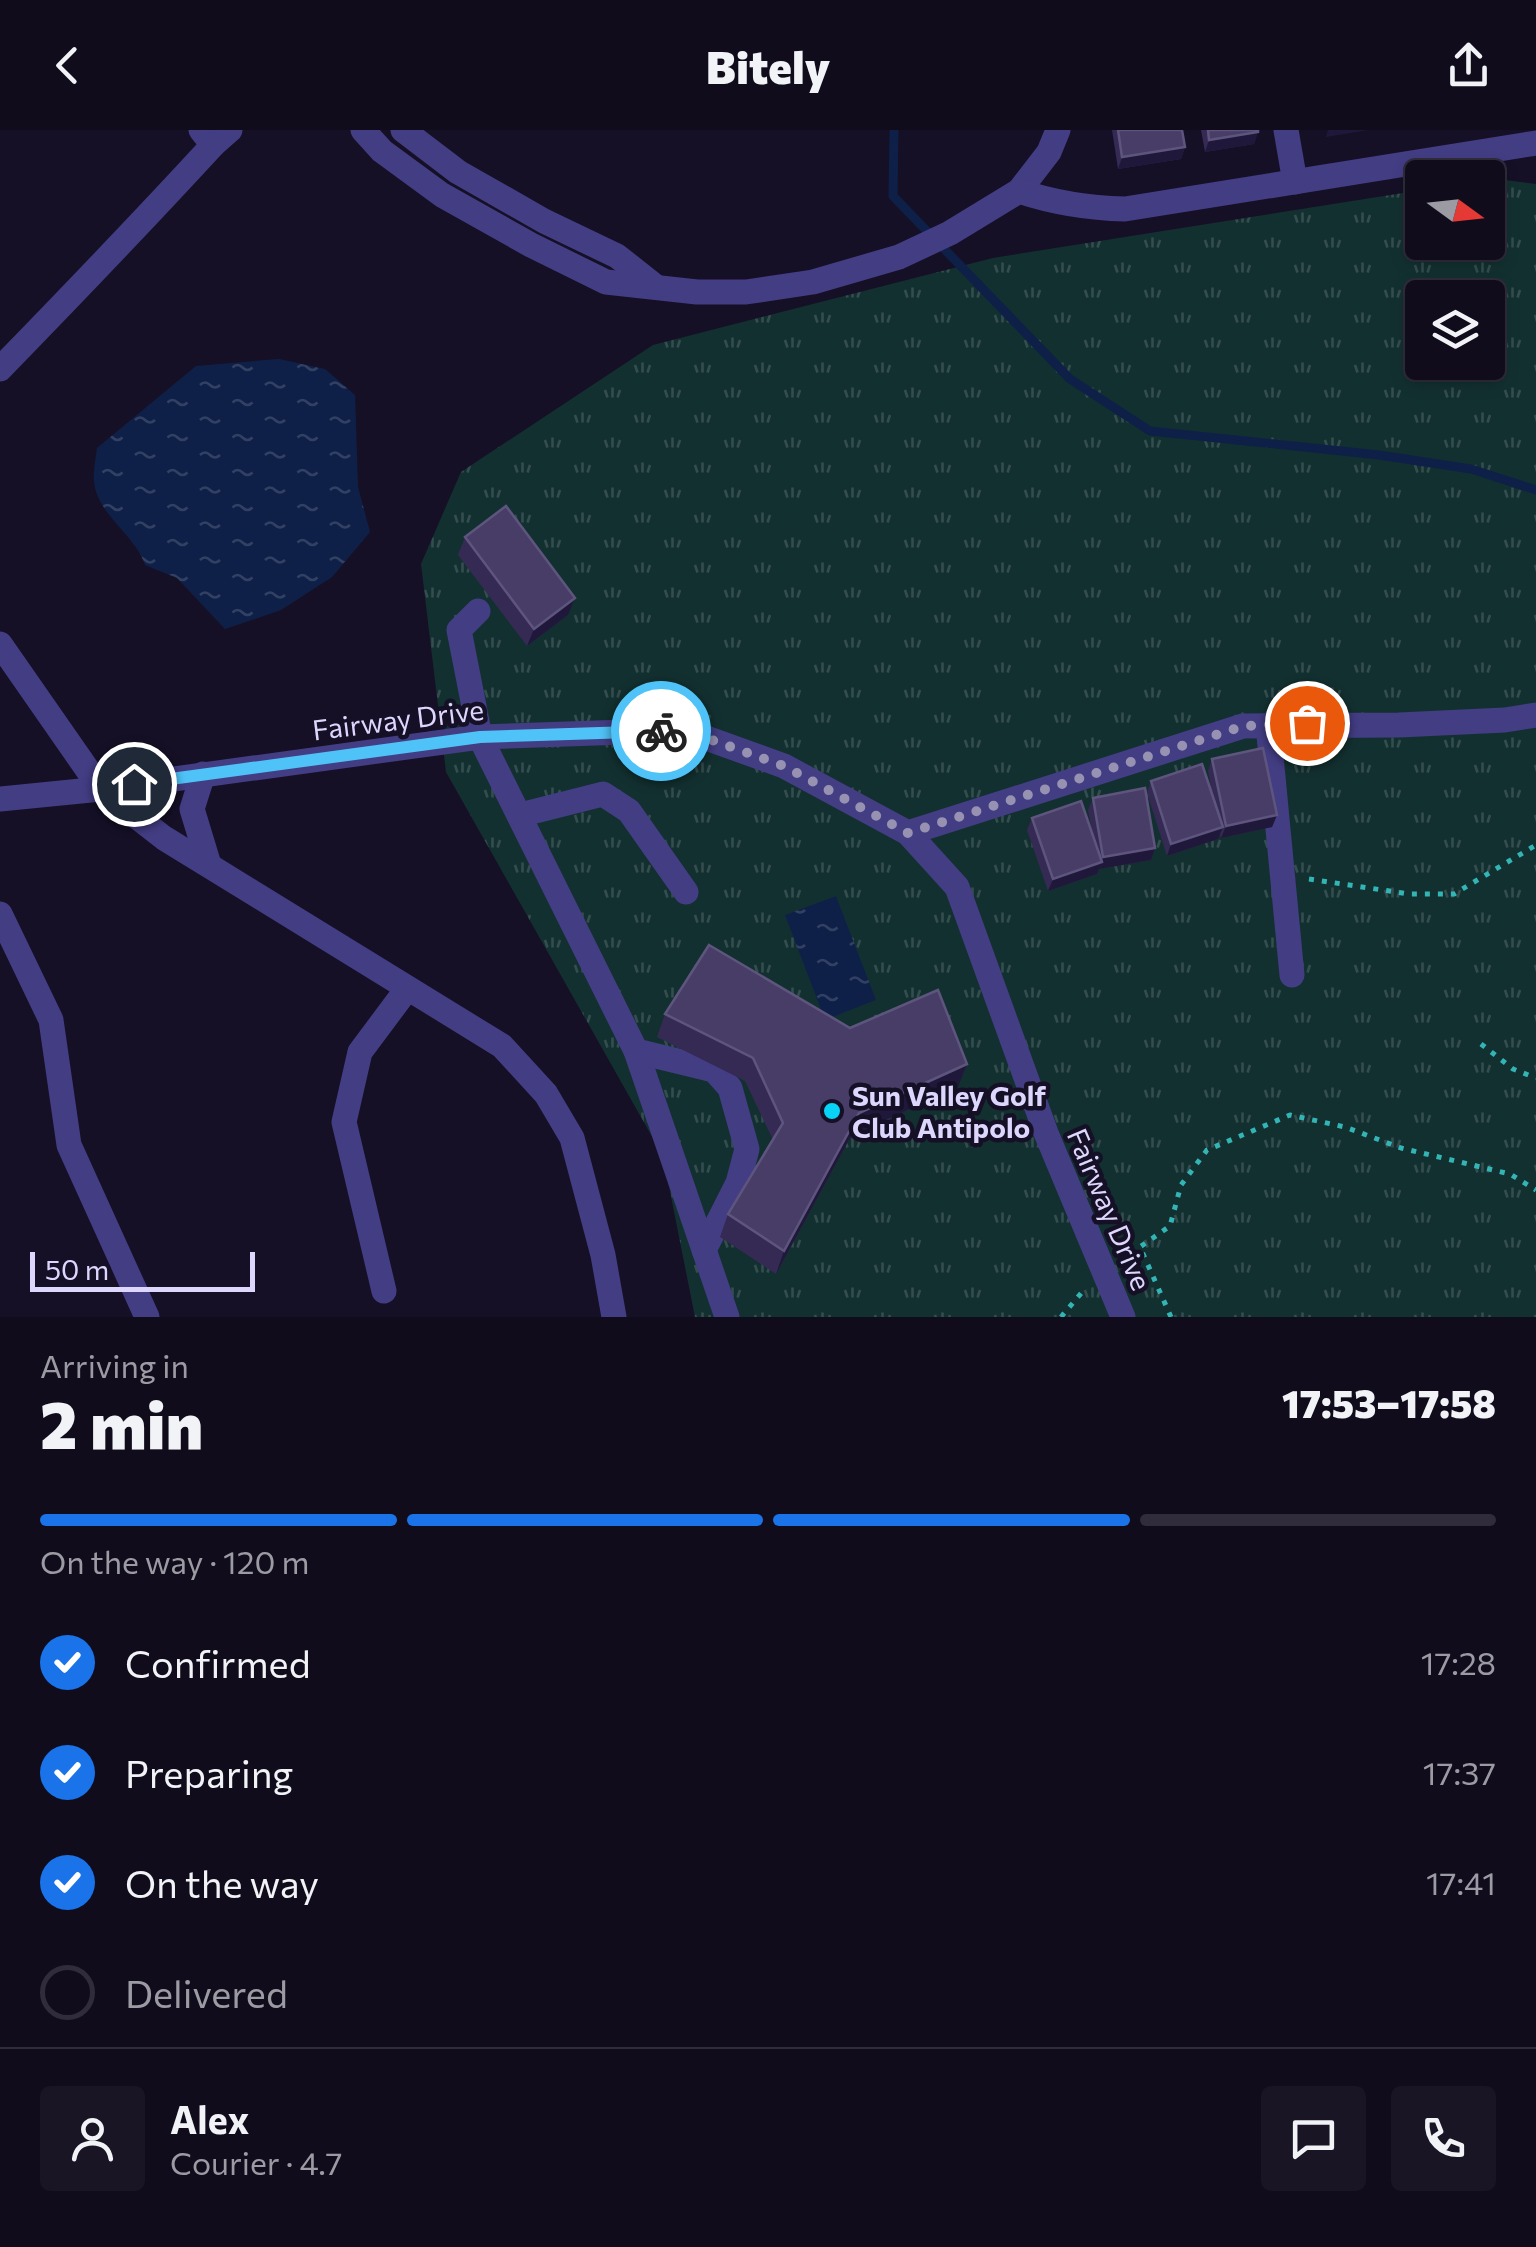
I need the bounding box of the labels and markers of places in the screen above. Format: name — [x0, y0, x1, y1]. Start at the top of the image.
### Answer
pin — [1265, 681, 1350, 766]
pin — [92, 742, 177, 827]
place label: Sun Valley Golf Club Antipolo — [852, 1078, 1046, 1144]
marker: Sun Valley Golf Club Antipolo — [821, 1100, 843, 1122]

